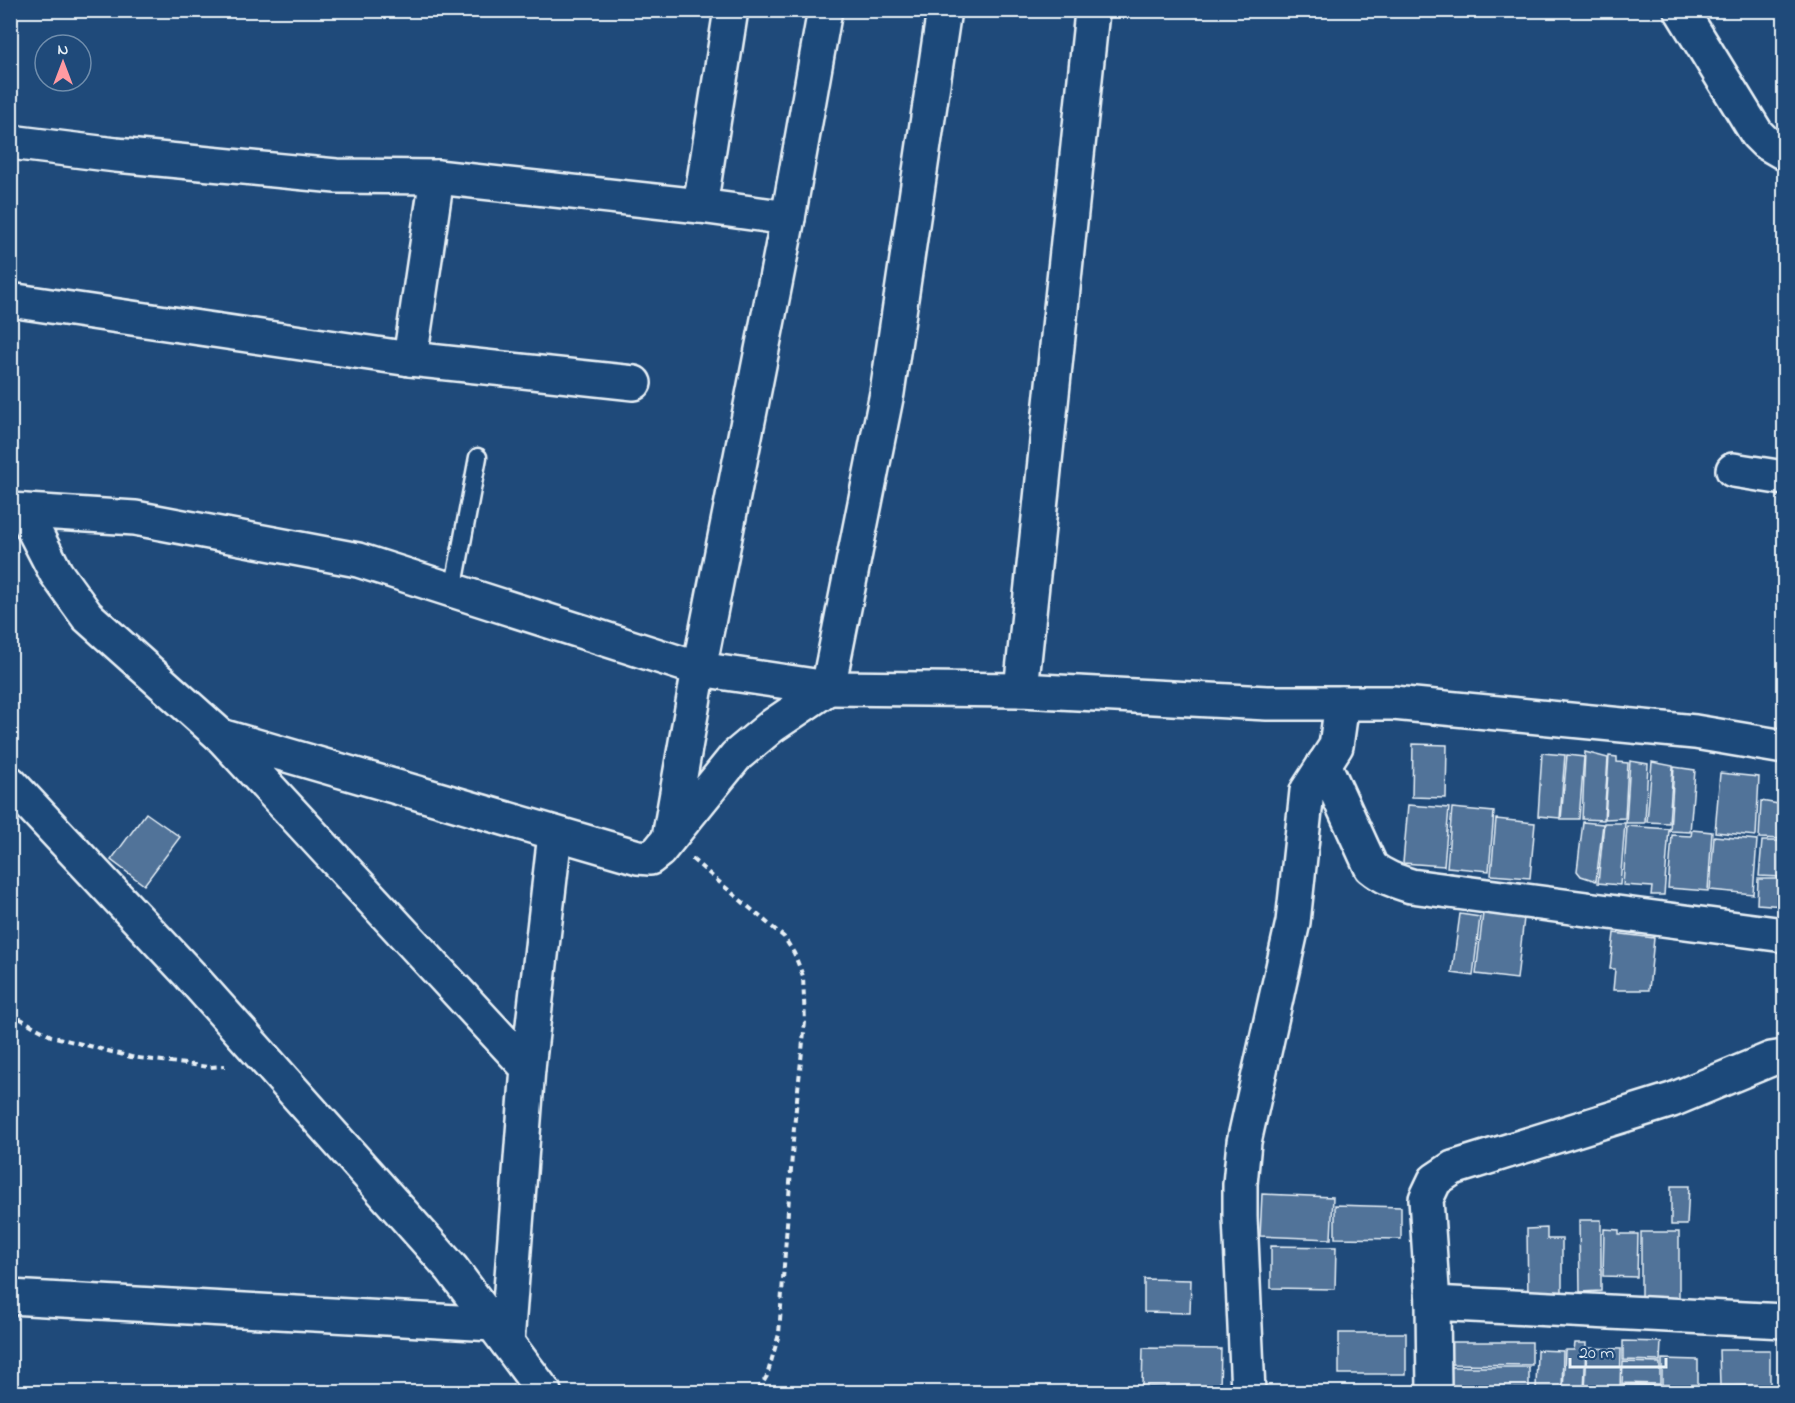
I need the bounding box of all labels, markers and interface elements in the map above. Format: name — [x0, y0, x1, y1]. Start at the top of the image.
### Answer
north arrow — [33, 33, 93, 93]
text: N — [58, 38, 69, 62]
scale bar — [1570, 1331, 1666, 1369]
text: 20 m — [1579, 1341, 1614, 1367]

